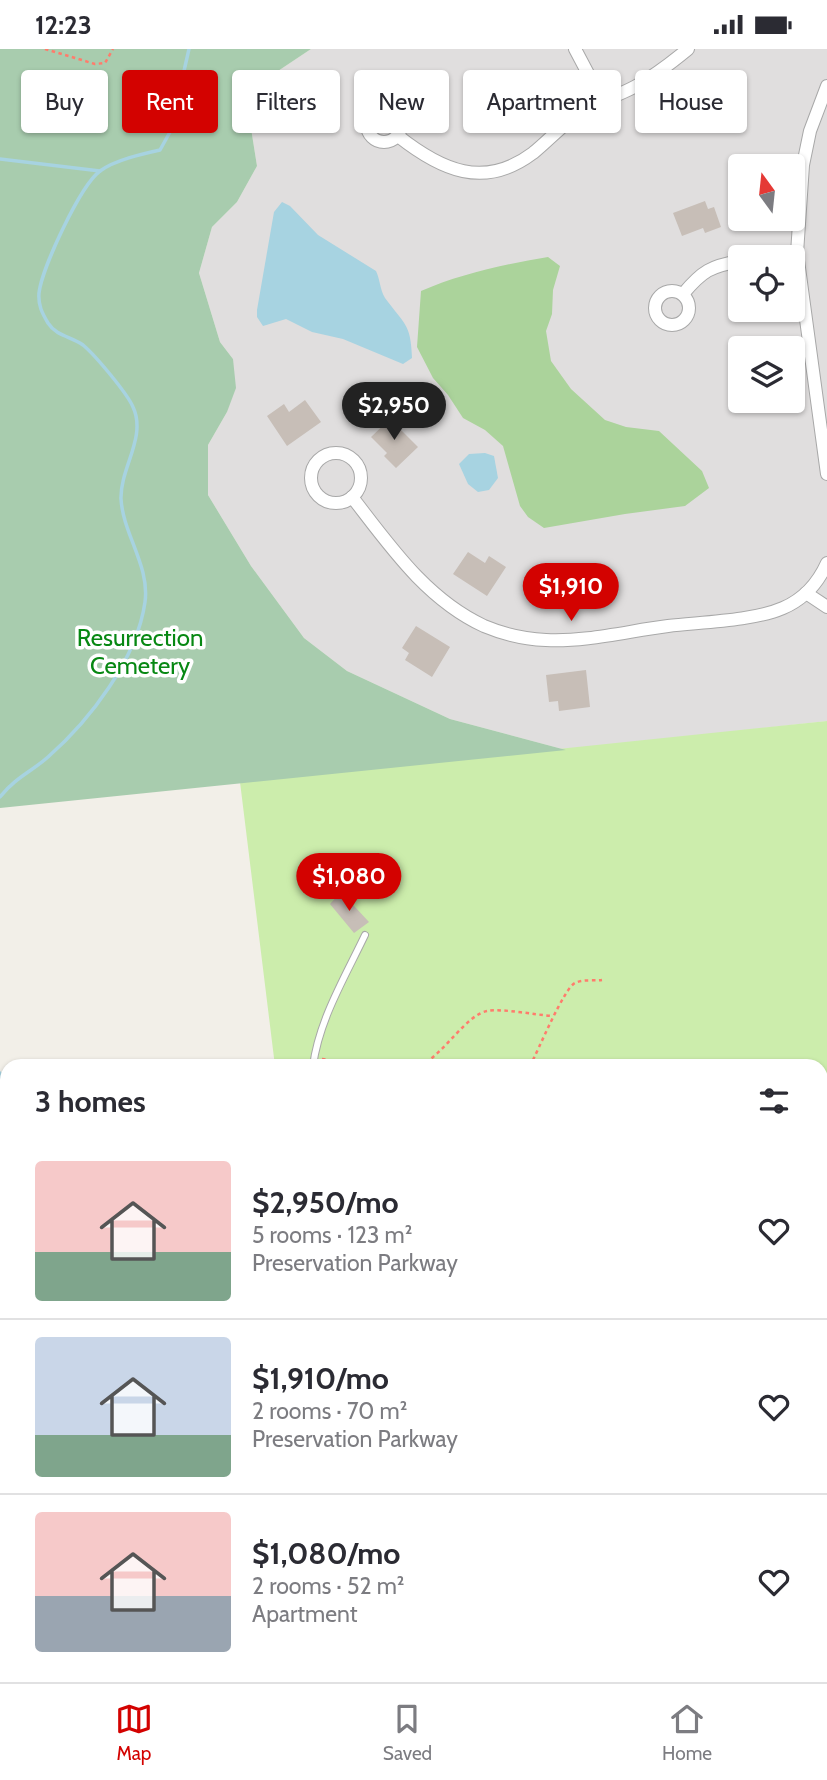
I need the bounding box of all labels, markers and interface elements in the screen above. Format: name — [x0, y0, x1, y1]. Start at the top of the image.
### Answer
text: 12:23 — [35, 9, 92, 41]
chip: Buy — [21, 70, 108, 133]
chip: Rent — [122, 70, 218, 133]
chip: Filters — [232, 70, 340, 133]
chip: New — [354, 70, 449, 133]
chip: Apartment — [463, 70, 621, 133]
chip: House — [635, 70, 747, 133]
north arrow — [728, 154, 805, 231]
map controls — [728, 154, 805, 413]
button: locate — [728, 245, 805, 322]
button: layers — [728, 336, 805, 413]
pin: $2,950 — [337, 383, 451, 442]
text: $2,950 — [358, 391, 430, 419]
pin: $1,910 — [514, 563, 628, 623]
text: $1,910 — [539, 572, 603, 600]
park label: Resurrection Cemetery — [77, 623, 203, 680]
pin: $1,080 — [292, 853, 406, 913]
text: $1,080 — [312, 862, 386, 890]
icon: filters — [755, 1082, 793, 1120]
text: 3 homes — [35, 1083, 146, 1120]
text: $2,950/mo — [252, 1184, 399, 1221]
icon: home — [91, 1189, 175, 1273]
icon: heart — [755, 1212, 793, 1250]
text: 5 rooms · 123 m² — [252, 1221, 412, 1249]
text: Preservation Parkway — [252, 1249, 458, 1277]
text: $1,910/mo — [252, 1360, 389, 1397]
icon: home — [91, 1365, 175, 1449]
icon: heart — [755, 1388, 793, 1426]
text: 2 rooms · 70 m² — [252, 1397, 407, 1425]
text: Preservation Parkway — [252, 1425, 458, 1453]
text: $1,080/mo — [252, 1535, 400, 1572]
icon: home — [91, 1540, 175, 1624]
icon: heart — [755, 1563, 793, 1601]
text: 2 rooms · 52 m² — [252, 1572, 405, 1600]
text: Apartment — [252, 1600, 357, 1628]
tab: Map — [115, 1700, 153, 1765]
tab: Saved — [383, 1700, 432, 1765]
tab: Home — [662, 1700, 712, 1765]

